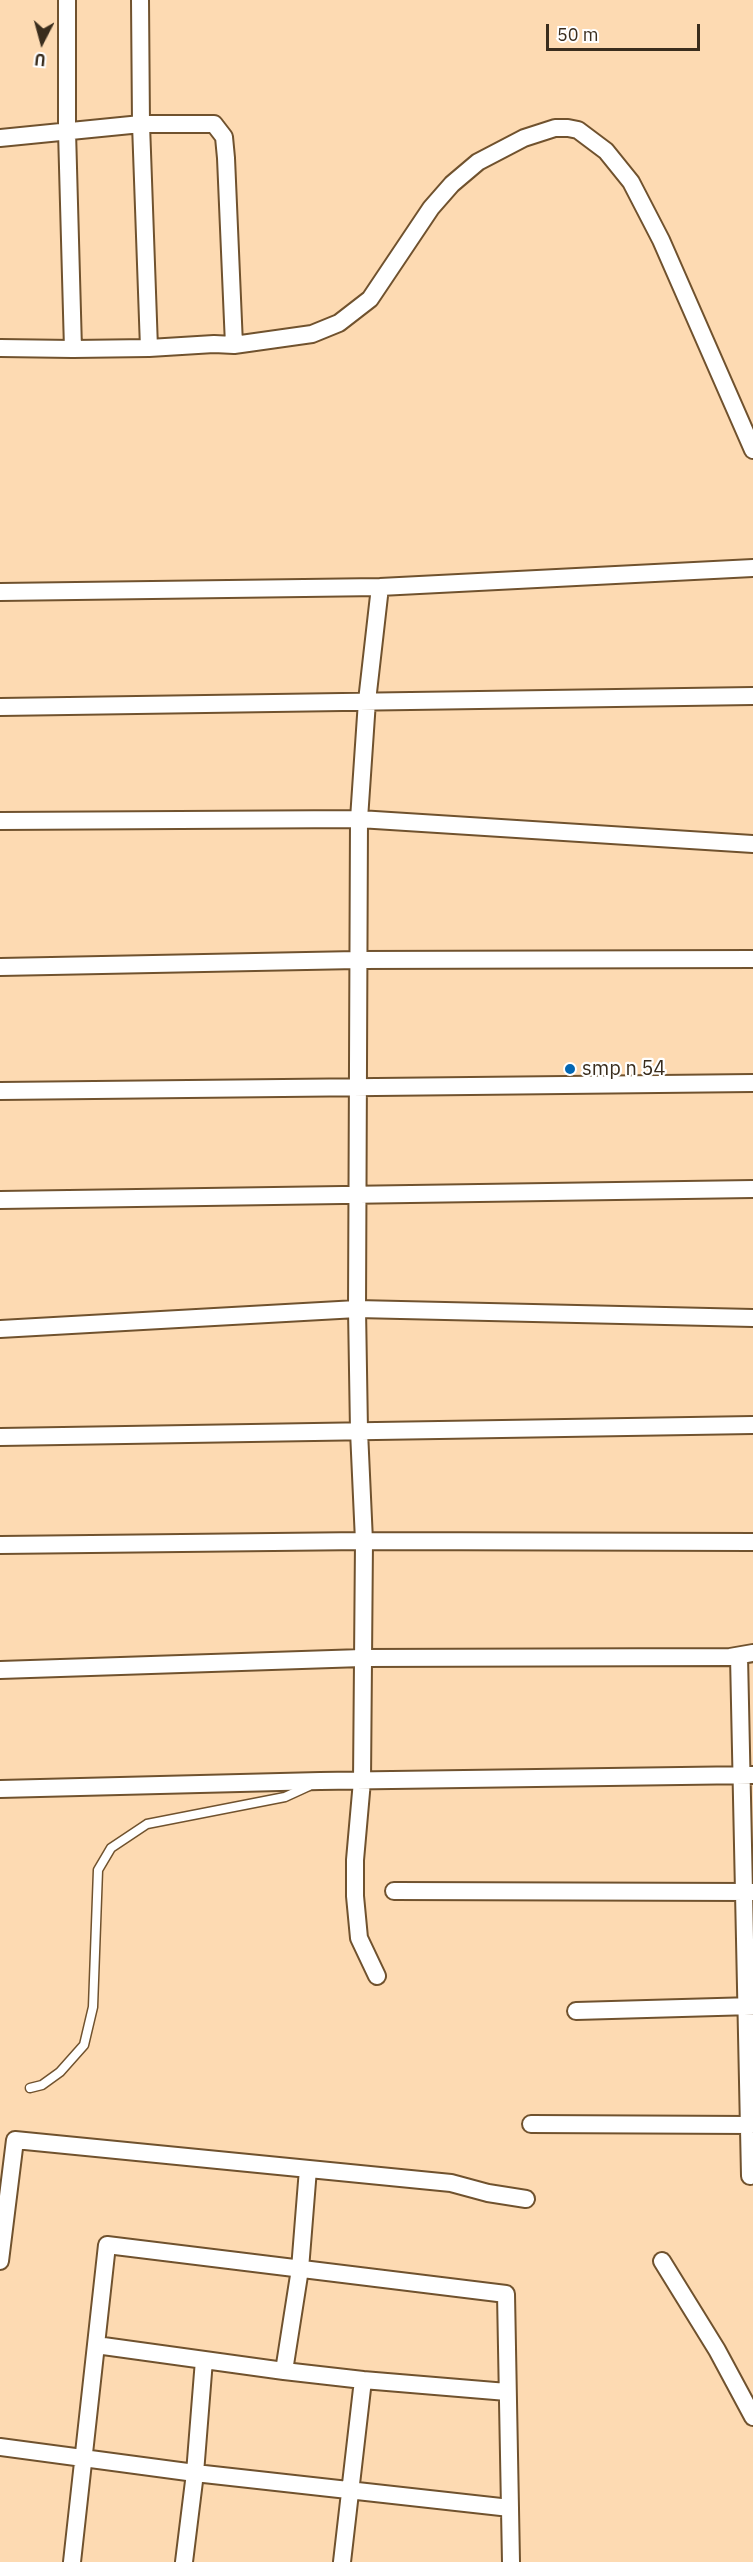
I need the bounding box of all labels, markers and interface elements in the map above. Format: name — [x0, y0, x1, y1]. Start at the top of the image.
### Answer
north arrow — [12, 12, 72, 72]
scale bar — [549, 12, 704, 50]
text: 50 m — [557, 23, 599, 46]
text: U — [34, 49, 47, 70]
place label: smp n 54 — [582, 1057, 666, 1081]
marker: smp n 54 — [563, 1062, 577, 1076]

